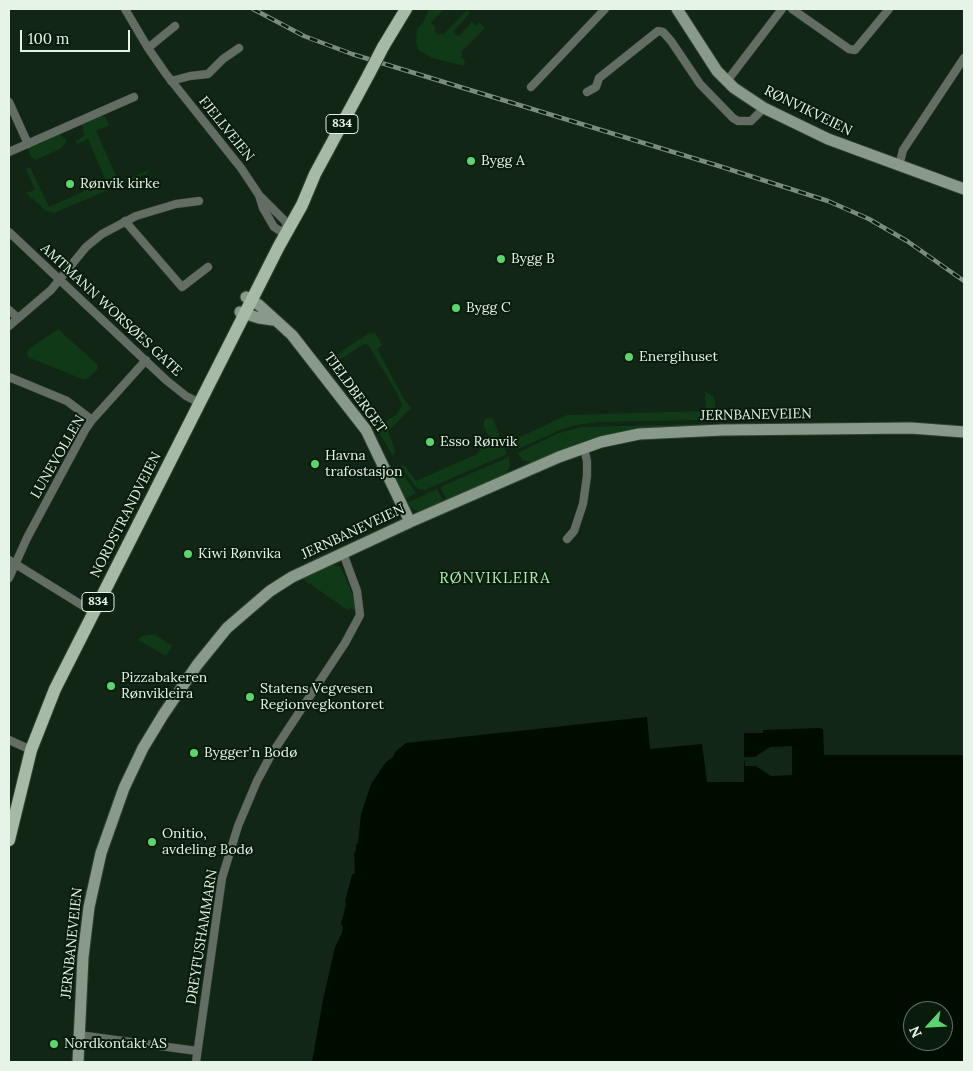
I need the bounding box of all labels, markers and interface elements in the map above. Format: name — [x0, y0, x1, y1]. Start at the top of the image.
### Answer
scale bar — [22, 20, 132, 52]
text: 100 m — [28, 29, 69, 48]
street label: RØNVIKVEIEN — [761, 82, 855, 140]
street label: FJELLVEIEN — [195, 93, 257, 165]
road number: 834 — [326, 115, 358, 134]
place label: Bygg A — [481, 153, 525, 169]
marker: Bygg A — [465, 155, 477, 167]
place label: Rønvik kirke — [80, 176, 160, 192]
marker: Rønvik kirke — [64, 178, 76, 190]
street label: AMTMANN WORSØES GATE — [37, 240, 185, 380]
place label: Bygg B — [511, 251, 555, 267]
marker: Bygg B — [495, 253, 507, 265]
place label: Bygg C — [466, 300, 511, 316]
marker: Bygg C — [450, 302, 462, 314]
street label: TJELDBERGET — [320, 349, 390, 437]
place label: Energihuset — [639, 349, 718, 365]
marker: Energihuset — [623, 351, 635, 363]
street label: JERNBANEVEIEN — [700, 406, 812, 424]
street label: LUNEVOLLEN — [27, 412, 89, 502]
place label: Esso Rønvik — [440, 434, 517, 450]
marker: Esso Rønvik — [424, 436, 436, 448]
place label: Havna trafostasjon — [325, 448, 402, 481]
street label: NORDSTRANDVEIEN — [87, 449, 165, 581]
marker: Havna trafostasjon — [309, 458, 321, 470]
street label: JERNBANEVEIEN — [299, 501, 407, 563]
place label: Kiwi Rønvika — [198, 546, 281, 562]
marker: Kiwi Rønvika — [182, 548, 194, 560]
district label: RØNVIKLEIRA — [438, 570, 552, 588]
road number: 834 — [82, 592, 114, 612]
place label: Pizzabakeren Rønvikleira — [121, 670, 207, 702]
marker: Pizzabakeren Rønvikleira — [105, 680, 117, 692]
place label: Statens Vegvesen Regionvegkontoret — [260, 681, 384, 714]
marker: Statens Vegvesen Regionvegkontoret — [244, 691, 256, 703]
place label: Bygger'n Bodø — [204, 745, 297, 761]
marker: Bygger'n Bodø — [188, 747, 200, 759]
place label: Onitio, avdeling Bodø — [162, 826, 253, 859]
marker: Onitio, avdeling Bodø — [146, 836, 158, 848]
street label: DREYFUSHAMMARN — [183, 868, 221, 1006]
street label: JERNBANEVEIEN — [58, 887, 86, 999]
north arrow — [903, 1001, 953, 1051]
text: N — [905, 1023, 926, 1041]
place label: Nordkontakt AS — [64, 1036, 167, 1052]
marker: Nordkontakt AS — [48, 1038, 60, 1050]

